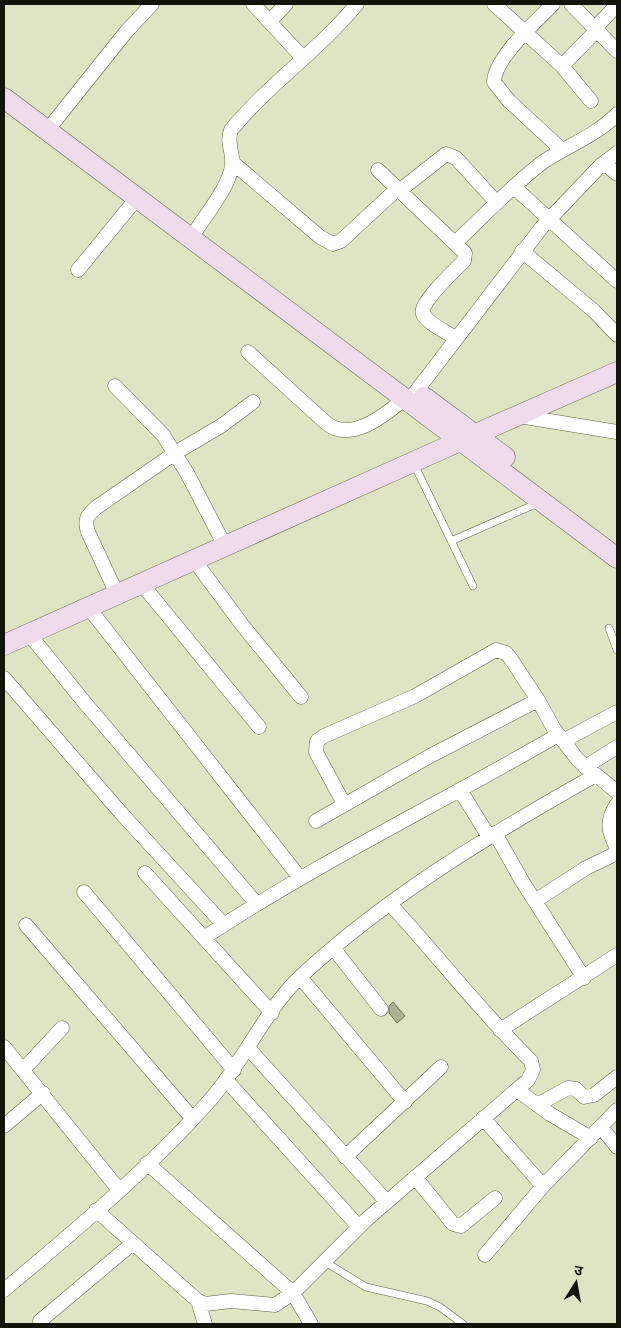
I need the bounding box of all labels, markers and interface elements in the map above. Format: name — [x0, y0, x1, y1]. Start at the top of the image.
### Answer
north arrow — [551, 1258, 601, 1308]
text: उ — [573, 1259, 585, 1280]

